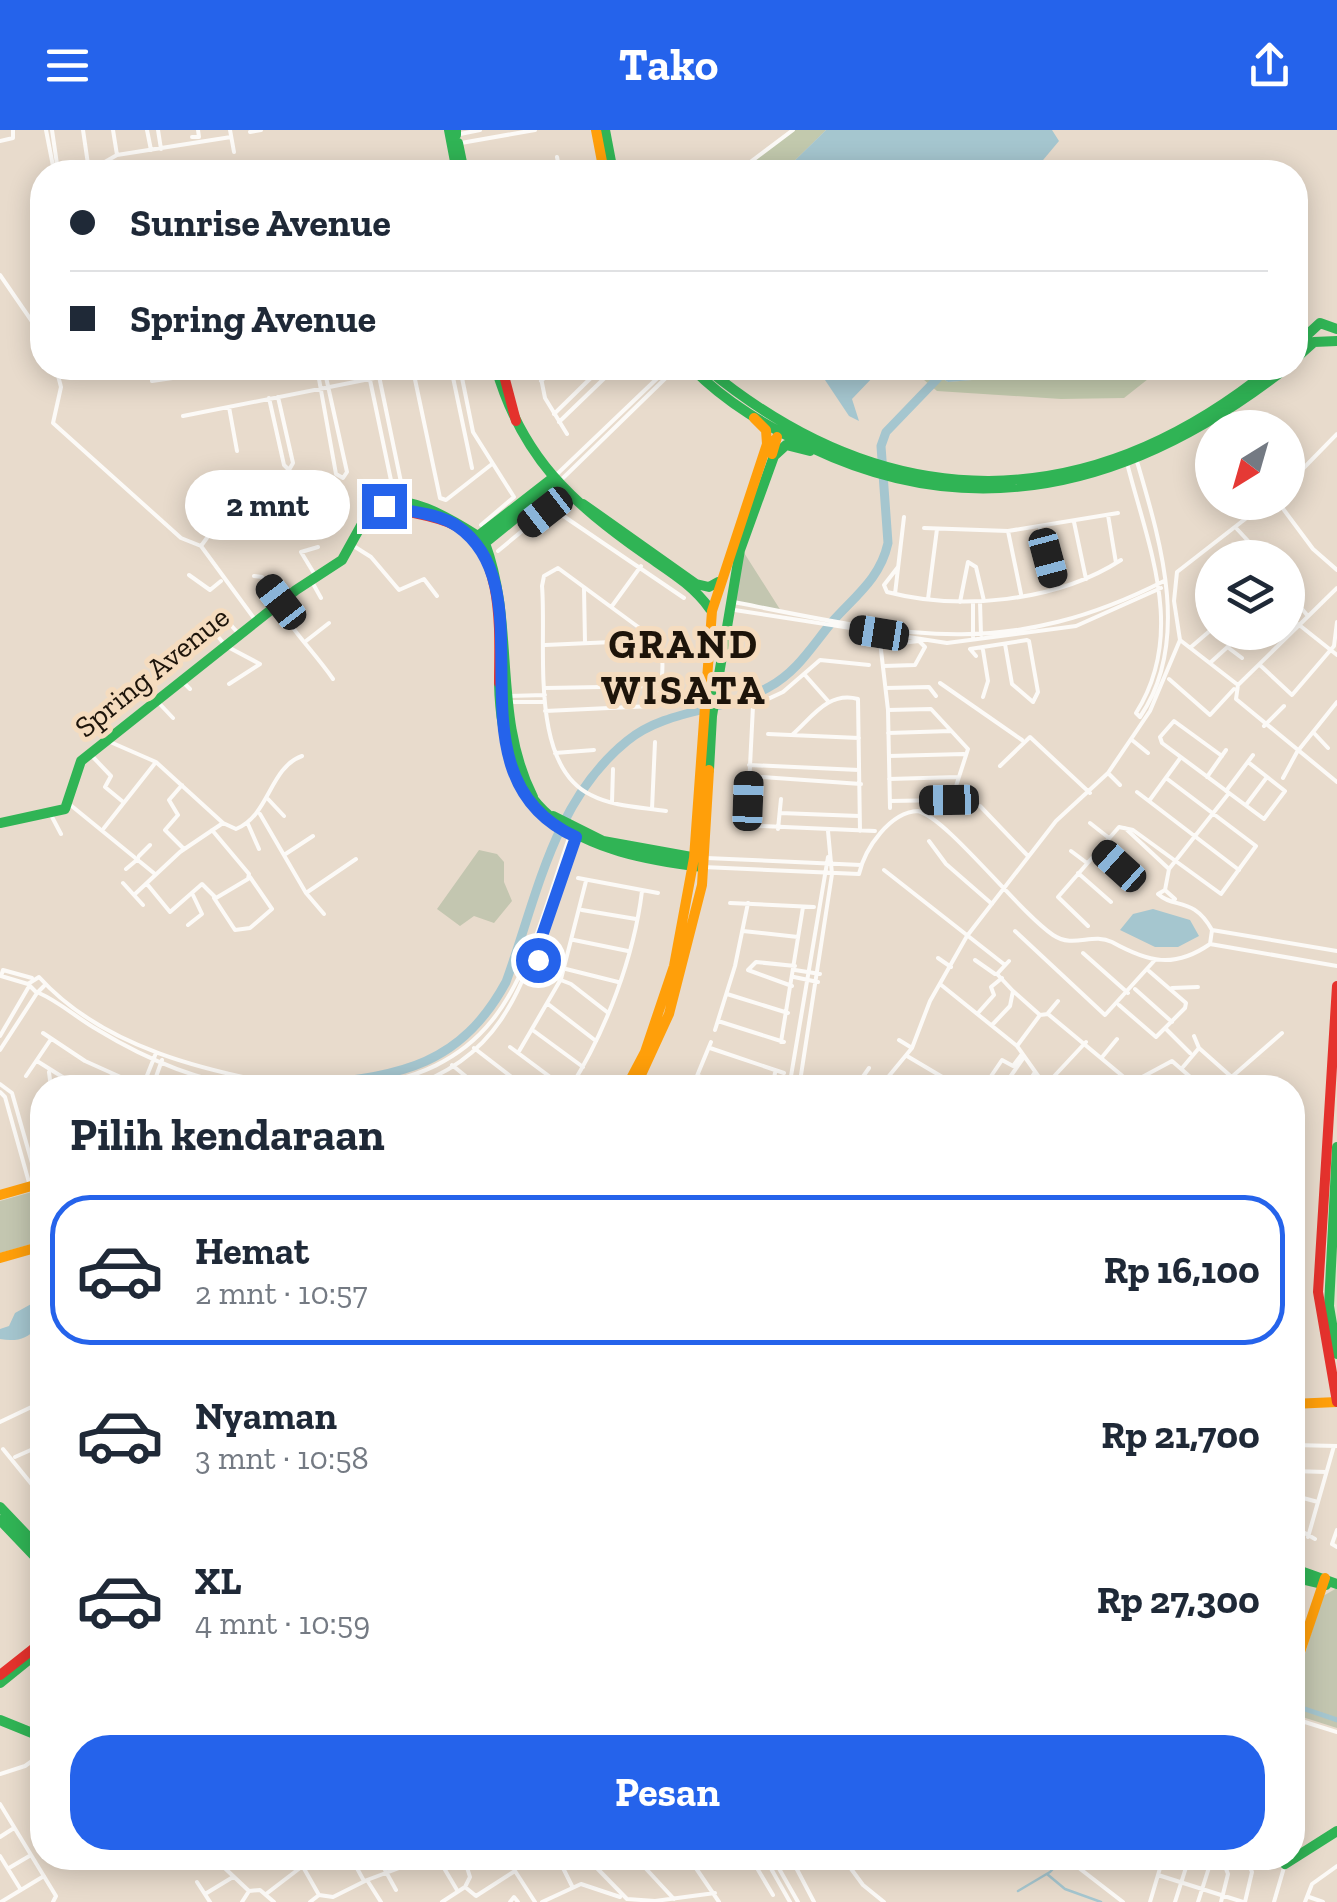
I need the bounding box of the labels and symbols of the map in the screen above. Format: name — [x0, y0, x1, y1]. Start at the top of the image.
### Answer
north arrow — [1195, 410, 1305, 520]
callout: 2 mnt — [184, 471, 349, 541]
car — [512, 482, 578, 542]
route end — [362, 484, 407, 529]
car — [1026, 525, 1070, 591]
car — [251, 569, 311, 635]
street label: Spring Avenue — [68, 599, 236, 745]
car — [847, 613, 911, 653]
district label: GRAND WISATA — [601, 620, 767, 714]
car — [732, 770, 764, 832]
car — [919, 784, 979, 816]
car — [1087, 835, 1151, 897]
route start — [516, 938, 561, 983]

